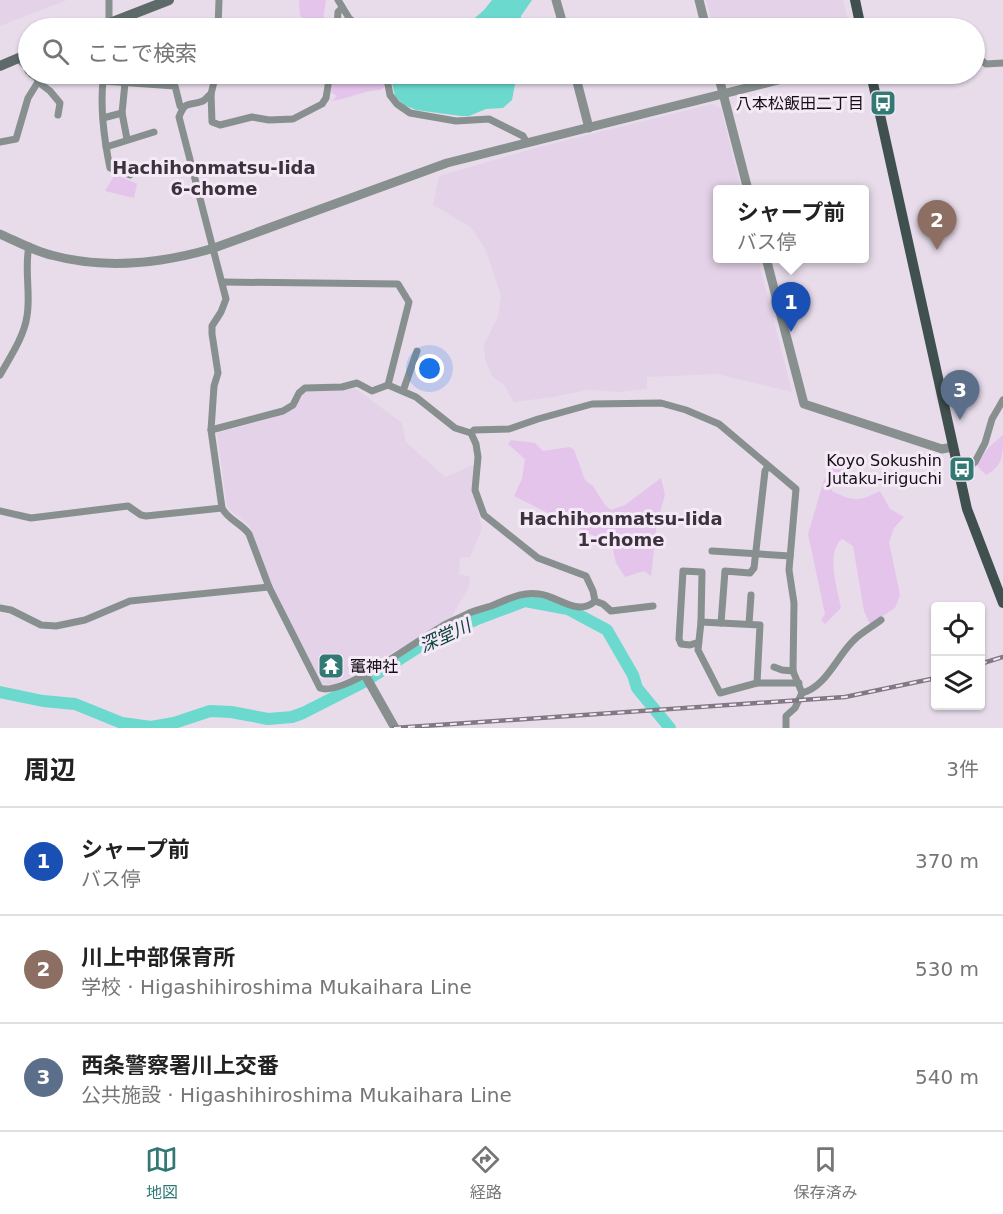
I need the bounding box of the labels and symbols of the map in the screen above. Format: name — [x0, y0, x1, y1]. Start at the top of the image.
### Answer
bus stop icon: 八本松飯田二丁目 — [868, 88, 898, 118]
place label: 八本松飯田二丁目 — [736, 94, 864, 113]
district label: Hachihonmatsu-Iida 6-chome — [112, 157, 316, 199]
pin: 2 — [918, 200, 956, 250]
pin: 1 — [772, 282, 810, 332]
your location — [415, 354, 444, 383]
pin: 3 — [940, 370, 980, 420]
place label: Koyo Sokushin Jutaku-iriguchi — [826, 451, 942, 488]
bus stop icon: Koyo Sokushin Jutaku-iriguchi — [947, 454, 977, 484]
district label: Hachihonmatsu-Iida 1-chome — [519, 508, 723, 550]
water label: 深堂川 — [416, 614, 476, 656]
temple icon: 竃神社 — [316, 651, 346, 681]
place label: 竃神社 — [350, 657, 398, 676]

